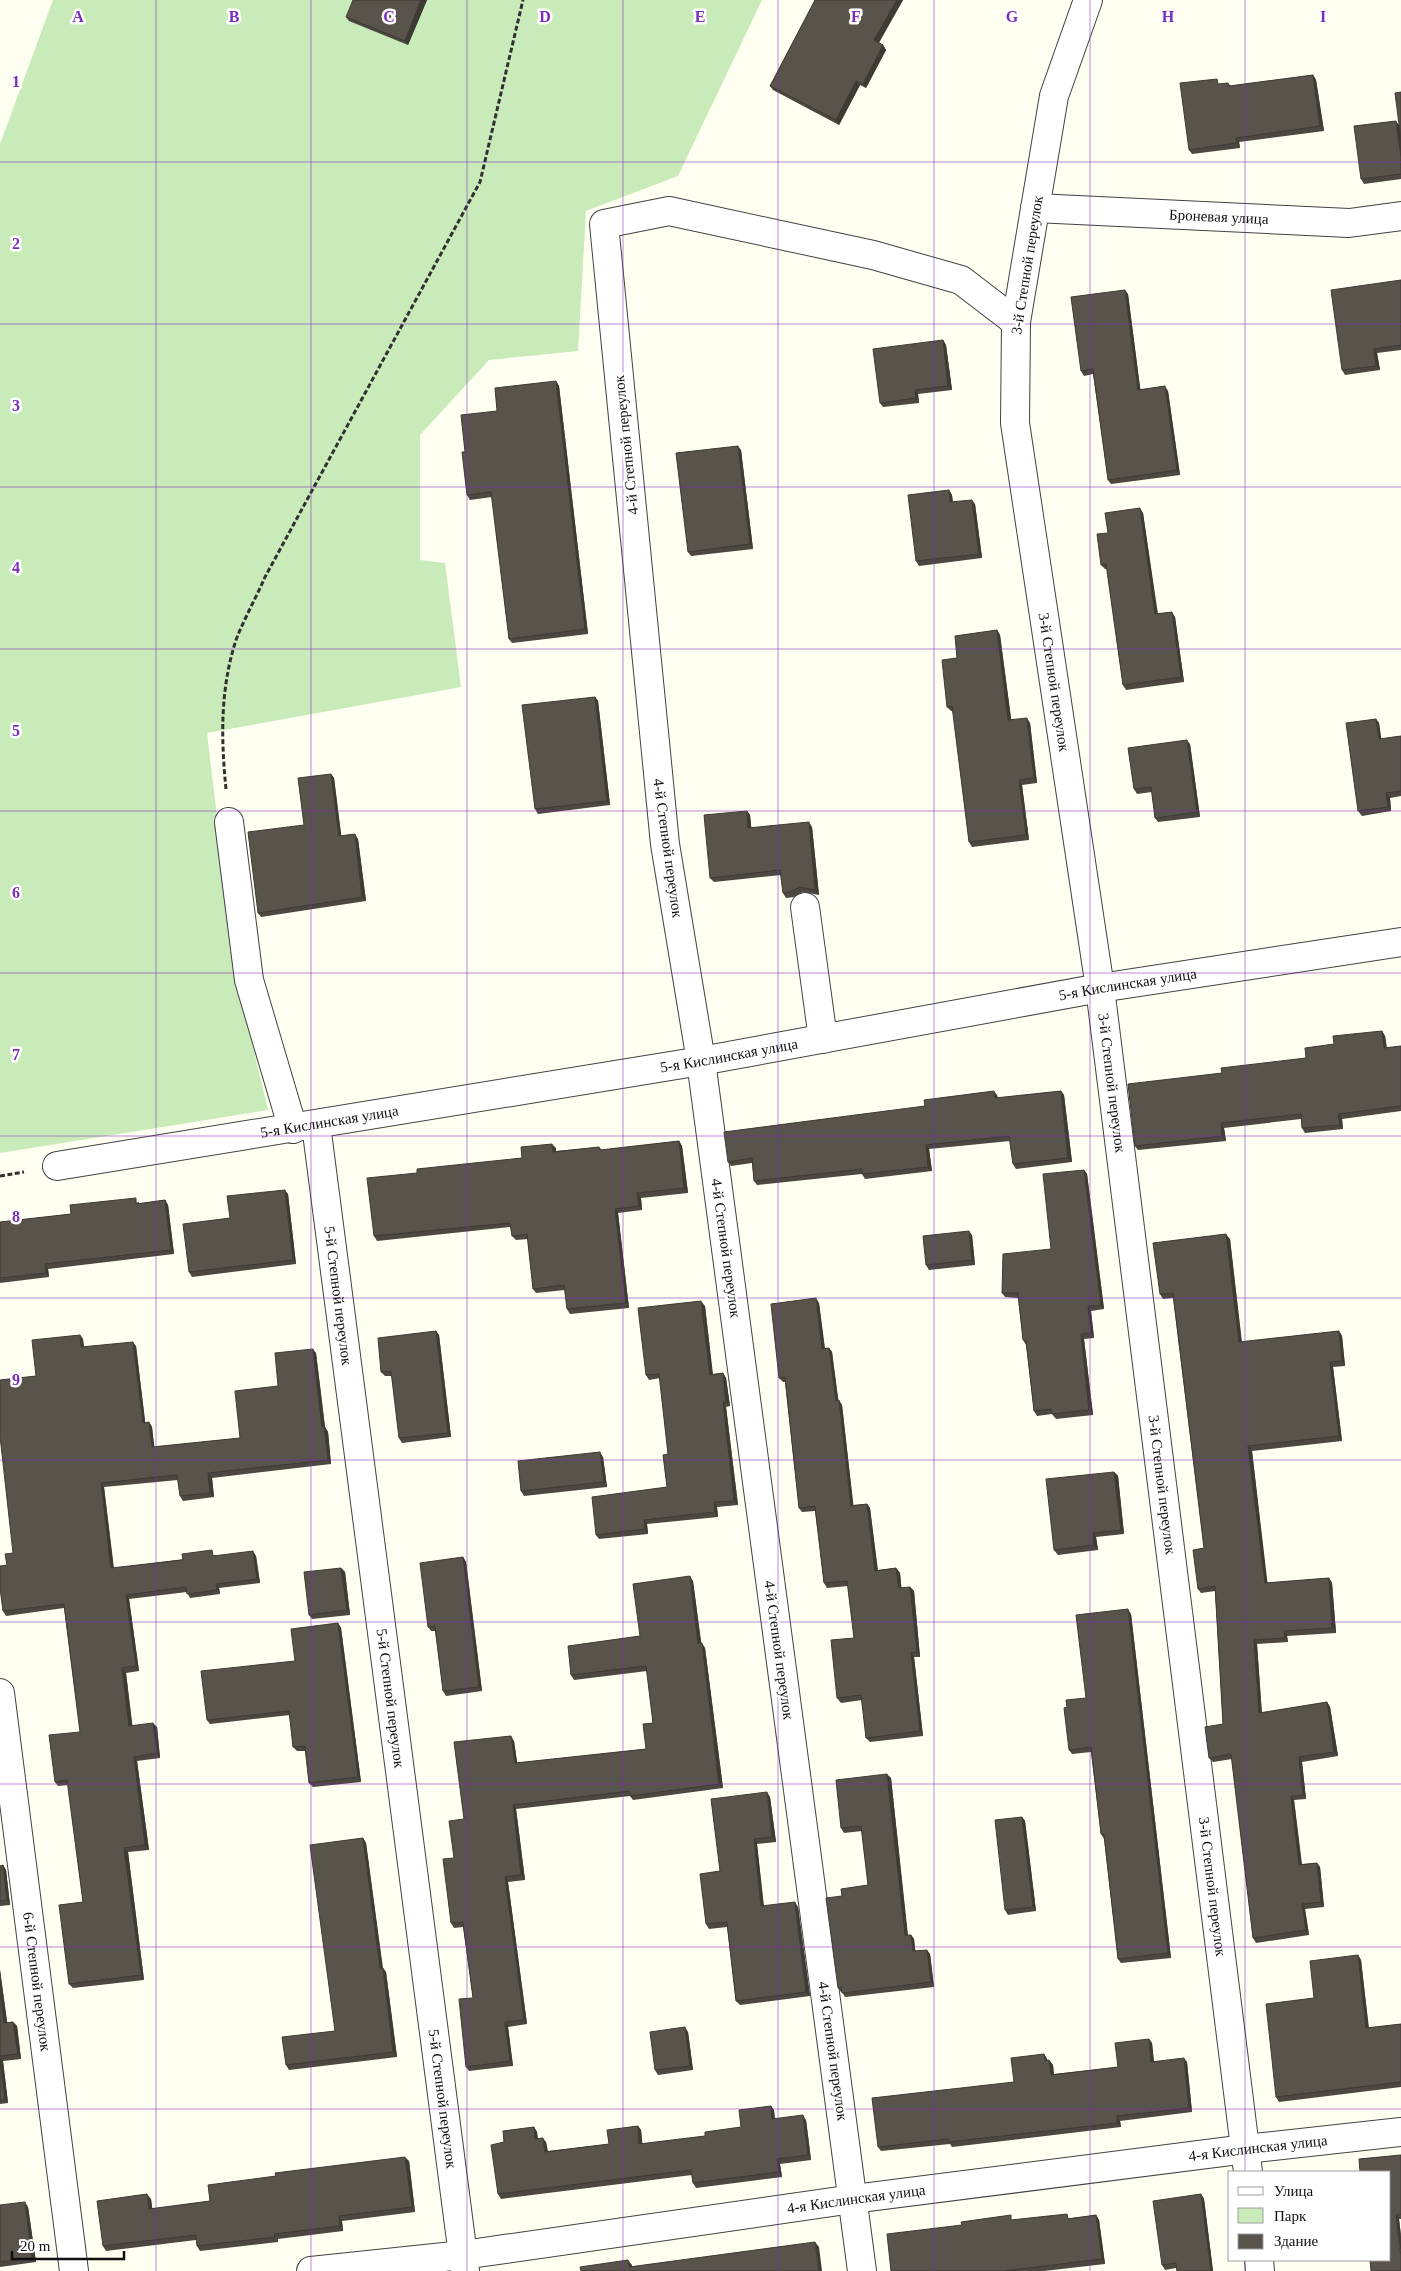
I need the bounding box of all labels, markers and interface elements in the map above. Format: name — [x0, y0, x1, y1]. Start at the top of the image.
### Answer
text: A — [72, 8, 84, 25]
text: B — [229, 8, 240, 25]
text: C — [383, 8, 395, 25]
text: D — [539, 8, 551, 25]
text: E — [695, 8, 705, 25]
text: F — [851, 8, 861, 25]
text: G — [1006, 8, 1019, 25]
text: H — [1162, 8, 1175, 25]
text: I — [1320, 8, 1326, 25]
text: 1 — [12, 73, 20, 90]
street label: 3-й Степной переулок — [1008, 194, 1046, 335]
street label: Броневая улица — [1169, 206, 1269, 227]
text: 2 — [12, 235, 20, 252]
street label: 4-й Степной переулок — [611, 374, 641, 516]
text: 3 — [12, 397, 20, 414]
text: 4 — [12, 559, 20, 576]
street label: 3-й Степной переулок — [1036, 611, 1072, 753]
text: 5 — [12, 722, 20, 739]
street label: 4-й Степной переулок — [650, 777, 686, 919]
text: 6 — [12, 884, 20, 901]
street label: 5-я Кислинская улица — [1057, 965, 1198, 1003]
street label: 3-й Степной переулок — [1095, 1012, 1129, 1154]
street label: 5-я Кислинская улица — [659, 1035, 799, 1076]
text: 7 — [12, 1046, 20, 1063]
street label: 5-я Кислинская улица — [259, 1102, 400, 1141]
street label: 4-й Степной переулок — [708, 1177, 744, 1319]
text: 8 — [12, 1208, 20, 1225]
street label: 5-й Степной переулок — [321, 1225, 355, 1367]
text: 9 — [12, 1371, 20, 1388]
street label: 3-й Степной переулок — [1145, 1414, 1179, 1556]
street label: 4-й Степной переулок — [761, 1579, 797, 1721]
street label: 5-й Степной переулок — [374, 1628, 408, 1769]
street label: 3-й Степной переулок — [1196, 1816, 1229, 1958]
street label: 6-й Степной переулок — [20, 1911, 54, 2053]
street label: 4-й Степной переулок — [815, 1980, 851, 2122]
street label: 5-й Степной переулок — [426, 2028, 460, 2170]
street label: 4-я Кислинская улица — [1188, 2132, 1328, 2164]
legend — [1228, 2171, 1391, 2261]
street label: 4-я Кислинская улица — [786, 2182, 927, 2216]
text: Улица — [1274, 2183, 1313, 2199]
text: Парк — [1274, 2208, 1307, 2224]
scale bar — [12, 2228, 125, 2260]
text: Здание — [1274, 2233, 1318, 2249]
text: 20 m — [20, 2238, 51, 2254]

